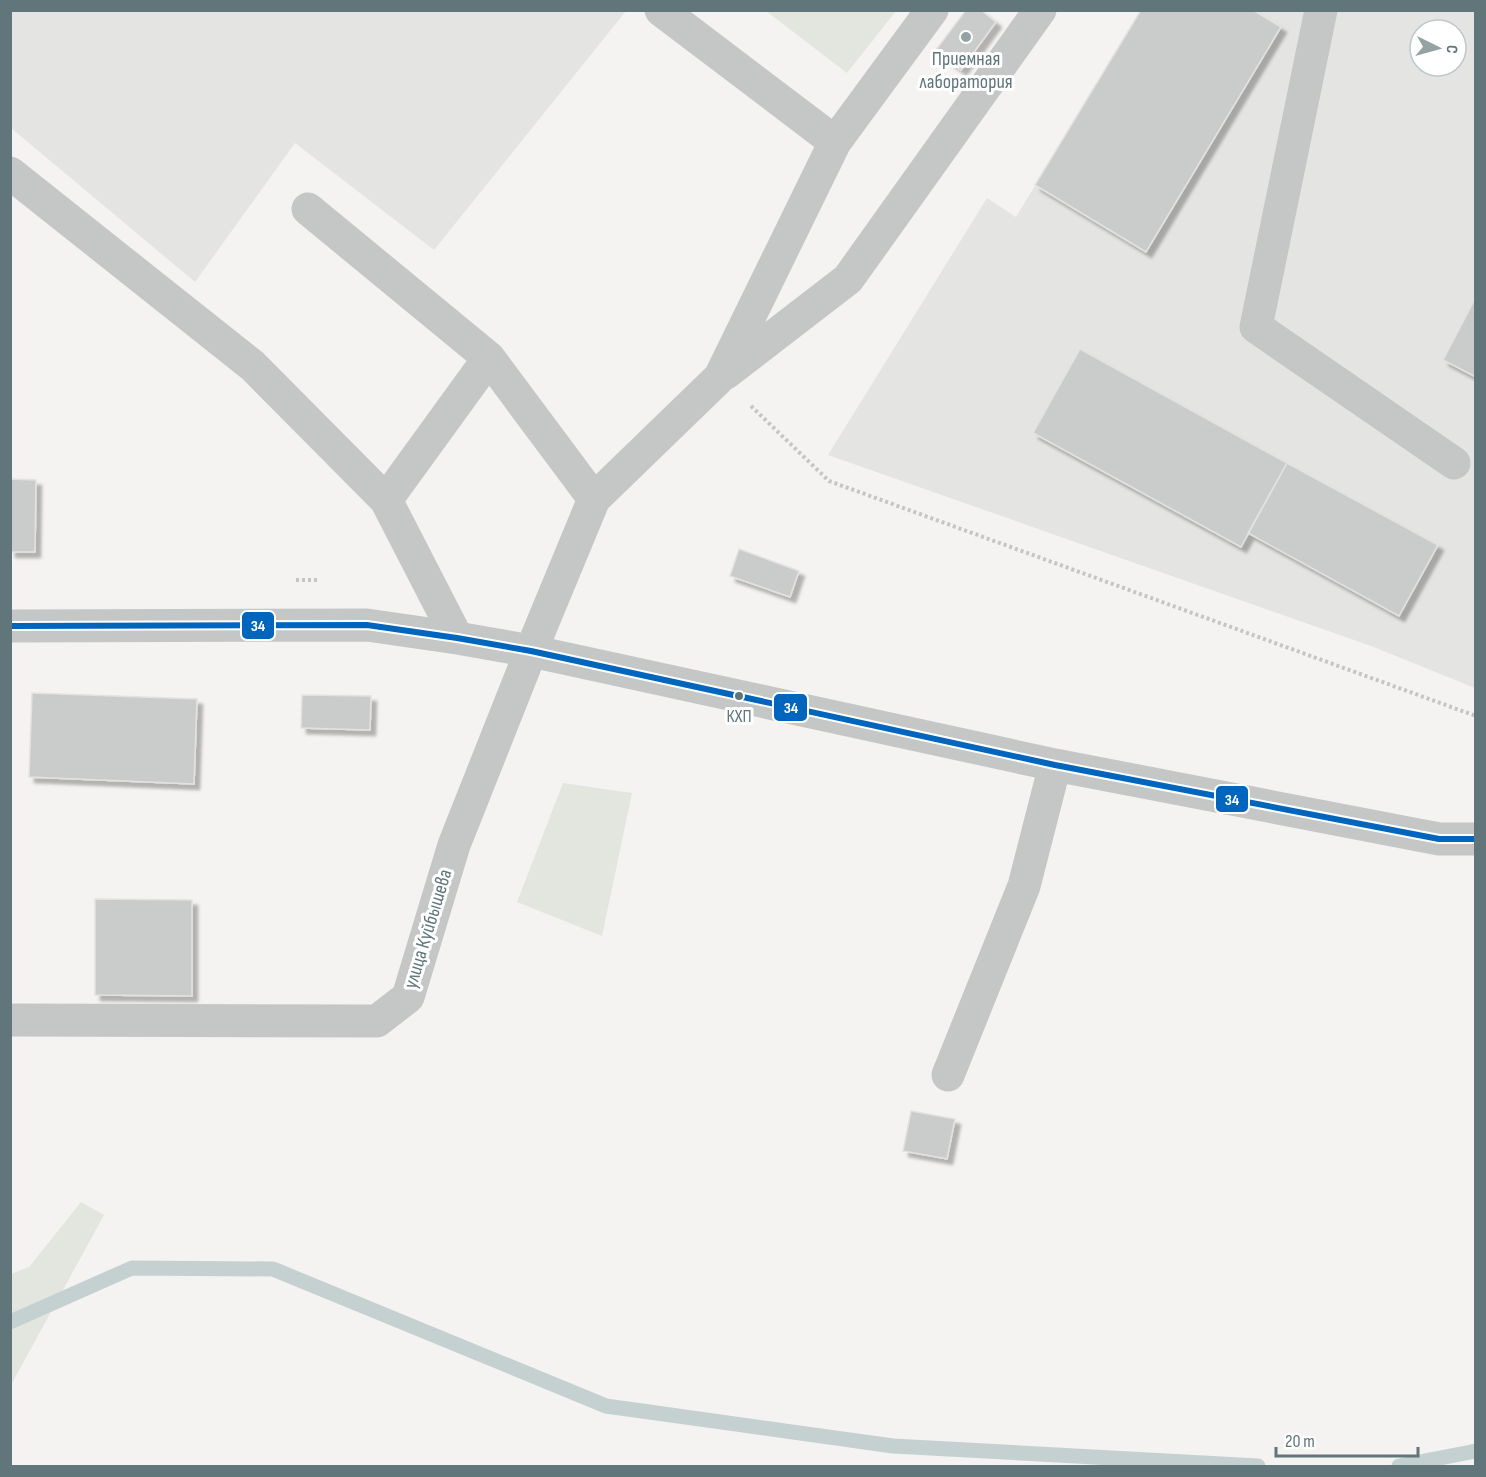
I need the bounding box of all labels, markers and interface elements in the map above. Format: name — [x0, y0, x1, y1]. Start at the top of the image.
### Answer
north arrow — [1408, 18, 1468, 78]
marker: Приемная лаборатория — [959, 30, 973, 44]
text: С — [1442, 44, 1461, 54]
place label: Приемная лаборатория — [919, 47, 1013, 94]
line badge: 34 — [241, 611, 275, 640]
text: 34 — [251, 617, 266, 636]
marker: КХП — [733, 690, 745, 702]
line badge: 34 — [773, 693, 808, 722]
text: 34 — [784, 699, 799, 718]
place label: КХП — [726, 706, 752, 727]
line badge: 34 — [1215, 785, 1249, 813]
text: 34 — [1225, 791, 1240, 810]
street label: улица Куйбышева — [398, 866, 458, 992]
scale bar — [1276, 1420, 1418, 1458]
text: 20 m — [1285, 1431, 1315, 1452]

